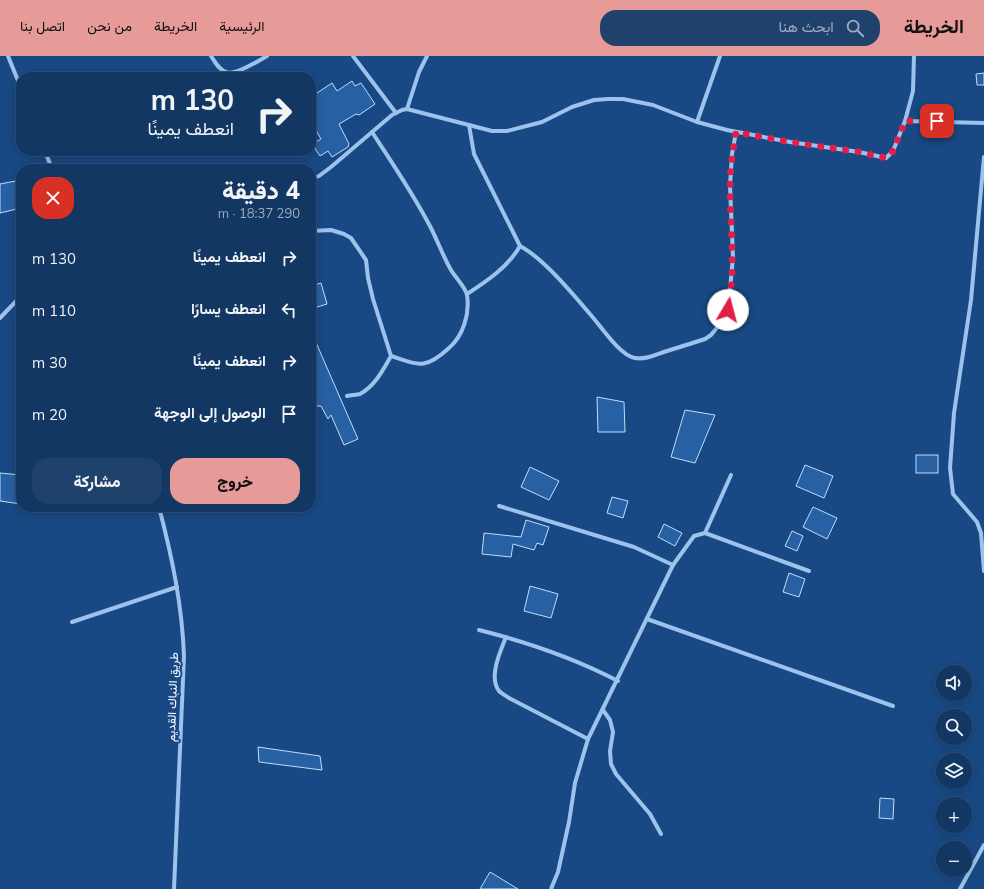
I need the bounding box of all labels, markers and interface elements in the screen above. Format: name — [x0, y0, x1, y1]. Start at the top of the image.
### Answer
search box — [600, 10, 880, 46]
text: الخريطة — [904, 14, 964, 38]
text: اتصل بنا — [20, 17, 65, 35]
text: من نحن — [87, 17, 132, 35]
text: الخريطة — [154, 17, 197, 35]
text: الرئيسية — [219, 17, 265, 35]
text: ابحث هنا — [778, 17, 834, 36]
icon: search — [844, 17, 866, 39]
text: 130 m — [151, 82, 234, 117]
icon: right — [248, 88, 300, 140]
pin — [920, 104, 954, 138]
icon: arrive — [926, 110, 948, 132]
text: انعطف يمينًا — [148, 117, 234, 140]
text: 4 دقيقة — [222, 175, 300, 205]
button: close — [32, 177, 74, 219]
text: 290 m · 18:37 — [218, 205, 300, 221]
text: انعطف يمينًا — [193, 247, 266, 266]
icon: right — [278, 247, 300, 269]
text: 130 m — [32, 249, 76, 268]
position arrow — [707, 289, 749, 331]
text: انعطف يسارًا — [191, 299, 266, 318]
icon: left — [278, 299, 300, 321]
text: 110 m — [32, 301, 76, 320]
text: انعطف يمينًا — [193, 351, 266, 370]
icon: right — [278, 351, 300, 373]
text: 30 m — [32, 353, 67, 372]
text: الوصول إلى الوجهة — [154, 403, 266, 422]
icon: arrive — [278, 403, 300, 425]
text: 20 m — [32, 405, 67, 424]
button: مشاركة — [32, 458, 162, 504]
button: خروج — [170, 458, 300, 504]
street label: طريق النباك القديم — [163, 652, 182, 742]
map controls — [936, 665, 972, 877]
button: sound — [936, 665, 972, 701]
button: search — [936, 709, 972, 745]
button: layers — [936, 753, 972, 789]
button: + — [936, 797, 972, 833]
button: − — [936, 841, 972, 877]

